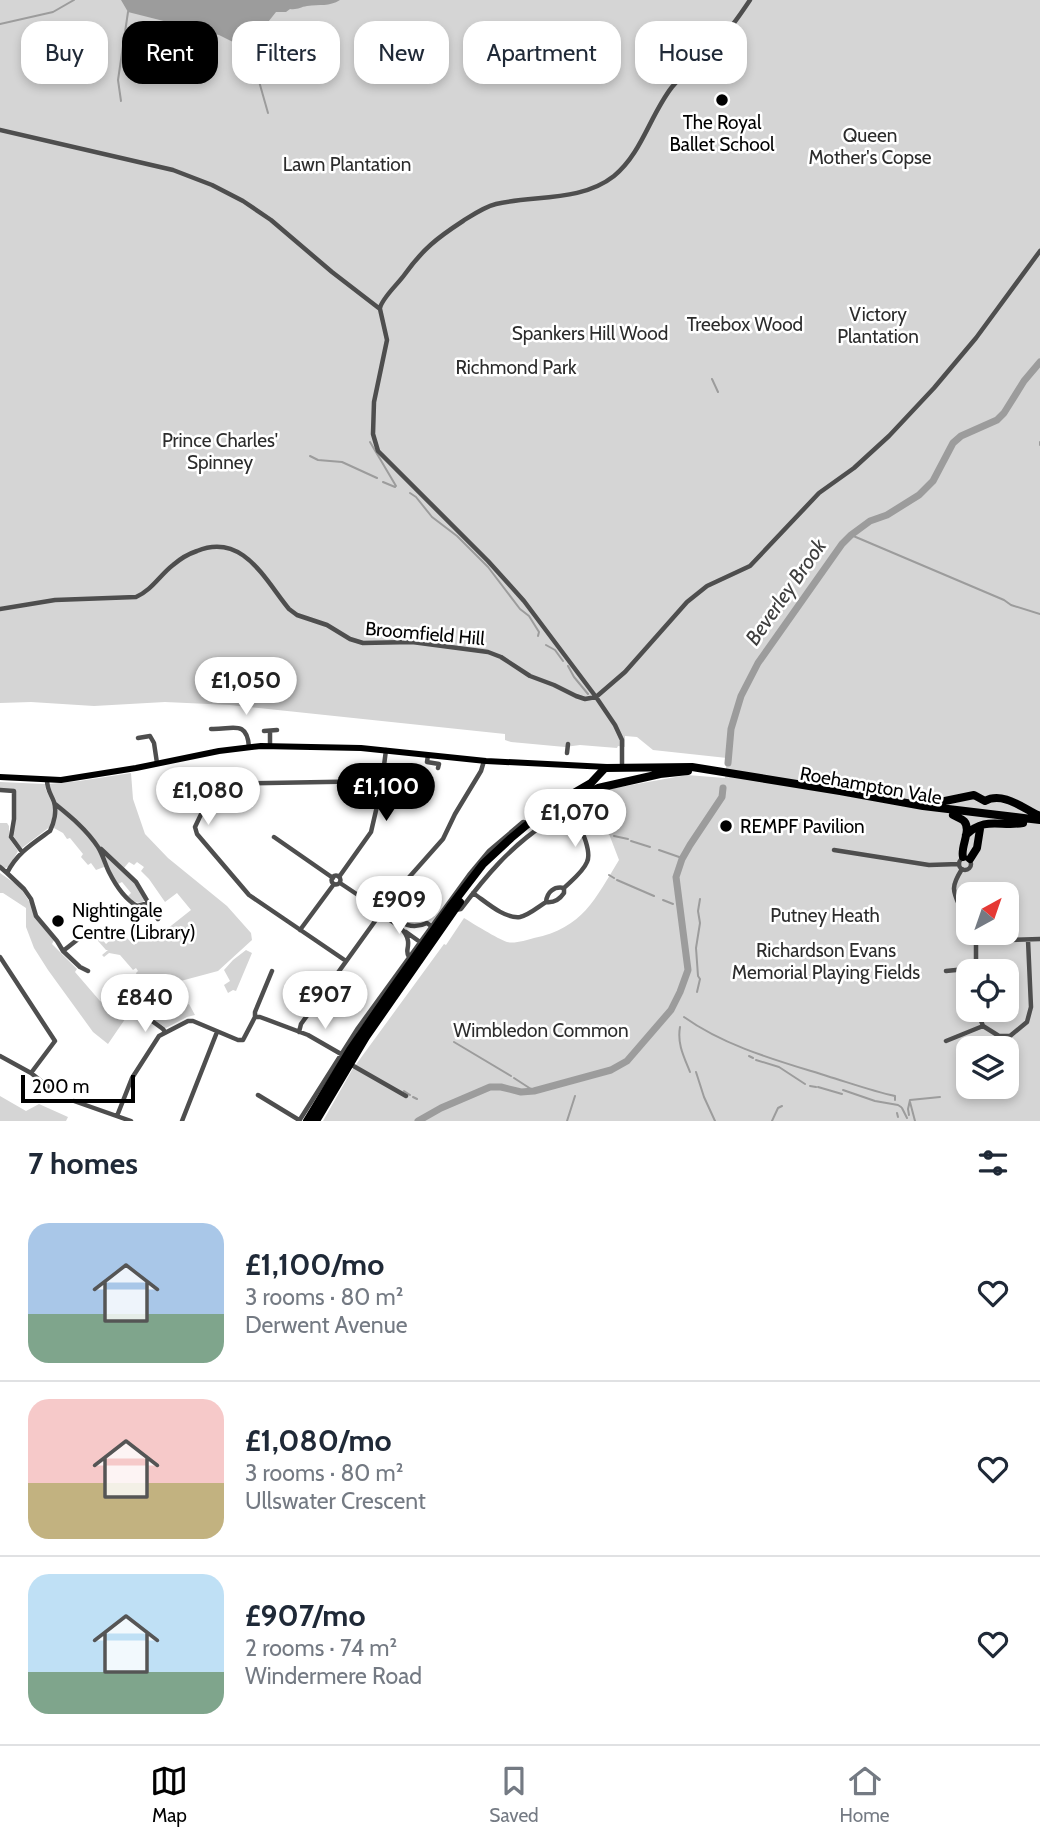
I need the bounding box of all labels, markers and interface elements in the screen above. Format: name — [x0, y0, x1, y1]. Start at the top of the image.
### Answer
chip: Buy — [21, 21, 108, 84]
chip: Rent — [122, 21, 218, 84]
chip: Filters — [232, 21, 340, 84]
chip: New — [354, 21, 449, 84]
chip: Apartment — [463, 21, 621, 84]
chip: House — [635, 21, 747, 84]
marker: The Royal Ballet School — [714, 92, 730, 108]
place label: The Royal Ballet School — [669, 111, 775, 156]
park label: Queen Mother's Copse — [808, 124, 932, 169]
park label: Lawn Plantation — [283, 153, 411, 176]
park label: Victory Plantation — [837, 303, 919, 348]
park label: Treebox Wood — [687, 313, 803, 336]
park label: Spankers Hill Wood — [512, 322, 668, 345]
park label: Richmond Park — [455, 356, 577, 379]
park label: Prince Charles' Spinney — [162, 429, 278, 474]
water label: Beverley Brook — [740, 533, 832, 650]
street label: Broomfield Hill — [364, 617, 486, 650]
pin: £1,050 — [189, 658, 303, 717]
text: £1,050 — [211, 666, 281, 694]
street label: Roehampton Vale — [798, 762, 944, 809]
pin: £1,100 — [329, 764, 443, 823]
pin: £1,080 — [151, 768, 265, 827]
text: £1,100 — [353, 772, 419, 800]
text: £1,080 — [172, 776, 244, 804]
pin: £1,070 — [518, 790, 632, 849]
text: £1,070 — [540, 798, 610, 826]
place label: REMPF Pavilion — [740, 815, 865, 838]
marker: REMPF Pavilion — [718, 818, 734, 834]
pin: £909 — [358, 876, 440, 936]
north arrow — [956, 882, 1018, 945]
map controls — [956, 882, 1019, 1099]
text: £909 — [372, 885, 426, 913]
place label: Nightingale Centre (Library) — [72, 899, 196, 944]
park label: Putney Heath — [770, 904, 880, 927]
marker: Nightingale Centre (Library) — [50, 913, 66, 929]
park label: Richardson Evans Memorial Playing Fields — [732, 939, 920, 984]
button: locate — [956, 959, 1019, 1022]
pin: £907 — [284, 972, 366, 1031]
pin: £840 — [104, 974, 186, 1034]
text: £907 — [299, 980, 351, 1008]
text: £840 — [117, 983, 173, 1011]
park label: Wimbledon Common — [453, 1019, 629, 1042]
button: layers — [956, 1036, 1019, 1099]
scale bar — [21, 1072, 135, 1104]
text: 200 m — [32, 1075, 89, 1098]
icon: filters — [974, 1144, 1012, 1182]
text: 7 homes — [28, 1145, 138, 1182]
text: £1,100/mo — [245, 1246, 384, 1283]
icon: home — [84, 1251, 168, 1335]
icon: heart — [974, 1274, 1012, 1312]
text: 3 rooms · 80 m² — [245, 1283, 403, 1311]
text: Derwent Avenue — [245, 1311, 408, 1339]
text: £1,080/mo — [245, 1422, 392, 1459]
icon: home — [84, 1427, 168, 1511]
icon: heart — [974, 1450, 1012, 1488]
text: 3 rooms · 80 m² — [245, 1459, 403, 1487]
text: Ullswater Crescent — [245, 1487, 426, 1515]
text: £907/mo — [245, 1597, 366, 1634]
icon: home — [84, 1602, 168, 1686]
icon: heart — [974, 1625, 1012, 1663]
text: 2 rooms · 74 m² — [245, 1634, 397, 1662]
text: Windermere Road — [245, 1662, 422, 1690]
tab: Map — [150, 1762, 188, 1827]
tab: Saved — [489, 1762, 539, 1827]
tab: Home — [840, 1762, 890, 1827]

